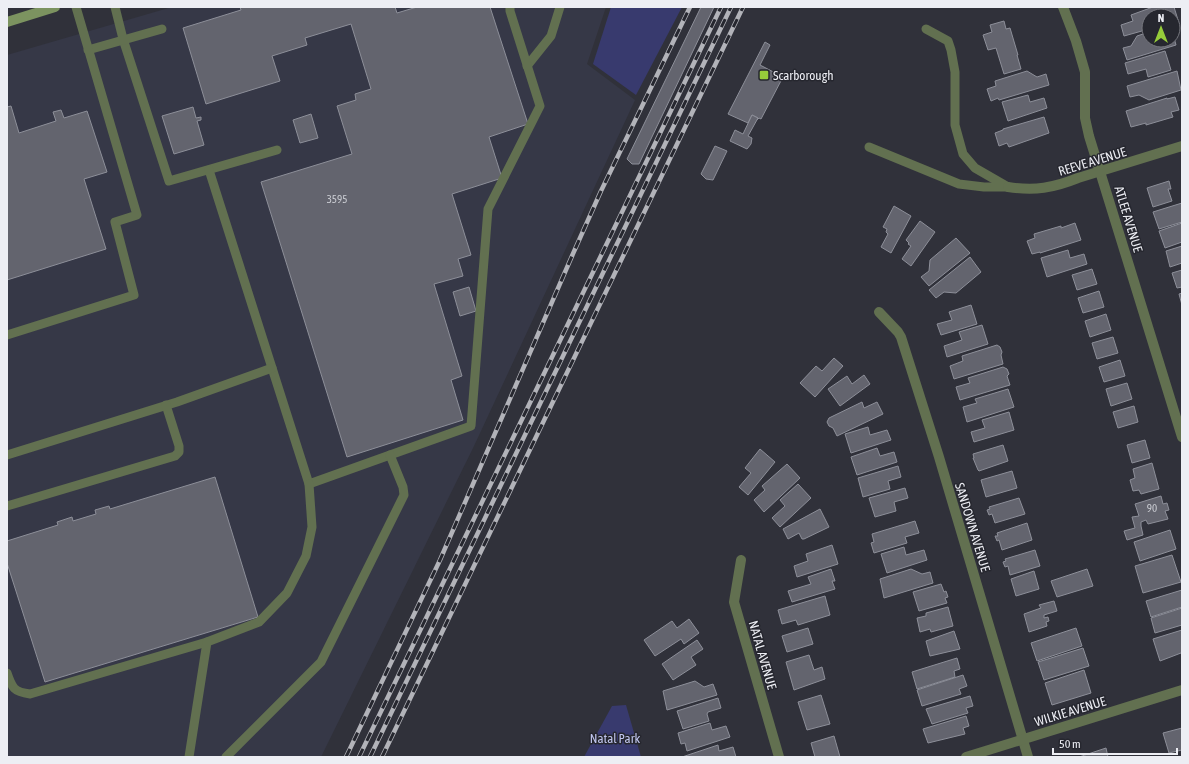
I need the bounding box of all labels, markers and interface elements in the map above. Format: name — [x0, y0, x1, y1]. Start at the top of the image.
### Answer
north arrow — [1141, 8, 1181, 48]
text: N — [1158, 12, 1164, 24]
place label: Scarborough — [773, 68, 834, 83]
marker: Scarborough — [758, 69, 770, 81]
street label: REEVE AVENUE — [1056, 144, 1128, 179]
street label: ATLEE AVENUE — [1111, 184, 1146, 254]
house number: 3595 — [327, 193, 347, 205]
street label: SANDOWN AVENUE — [952, 481, 993, 574]
house number: 90 — [1147, 502, 1157, 514]
street label: NATAL AVENUE — [746, 619, 780, 692]
street label: WILKIE AVENUE — [1033, 693, 1108, 729]
scale bar — [1053, 730, 1177, 756]
park label: Natal Park — [590, 731, 640, 746]
text: 50 m — [1059, 737, 1081, 751]

